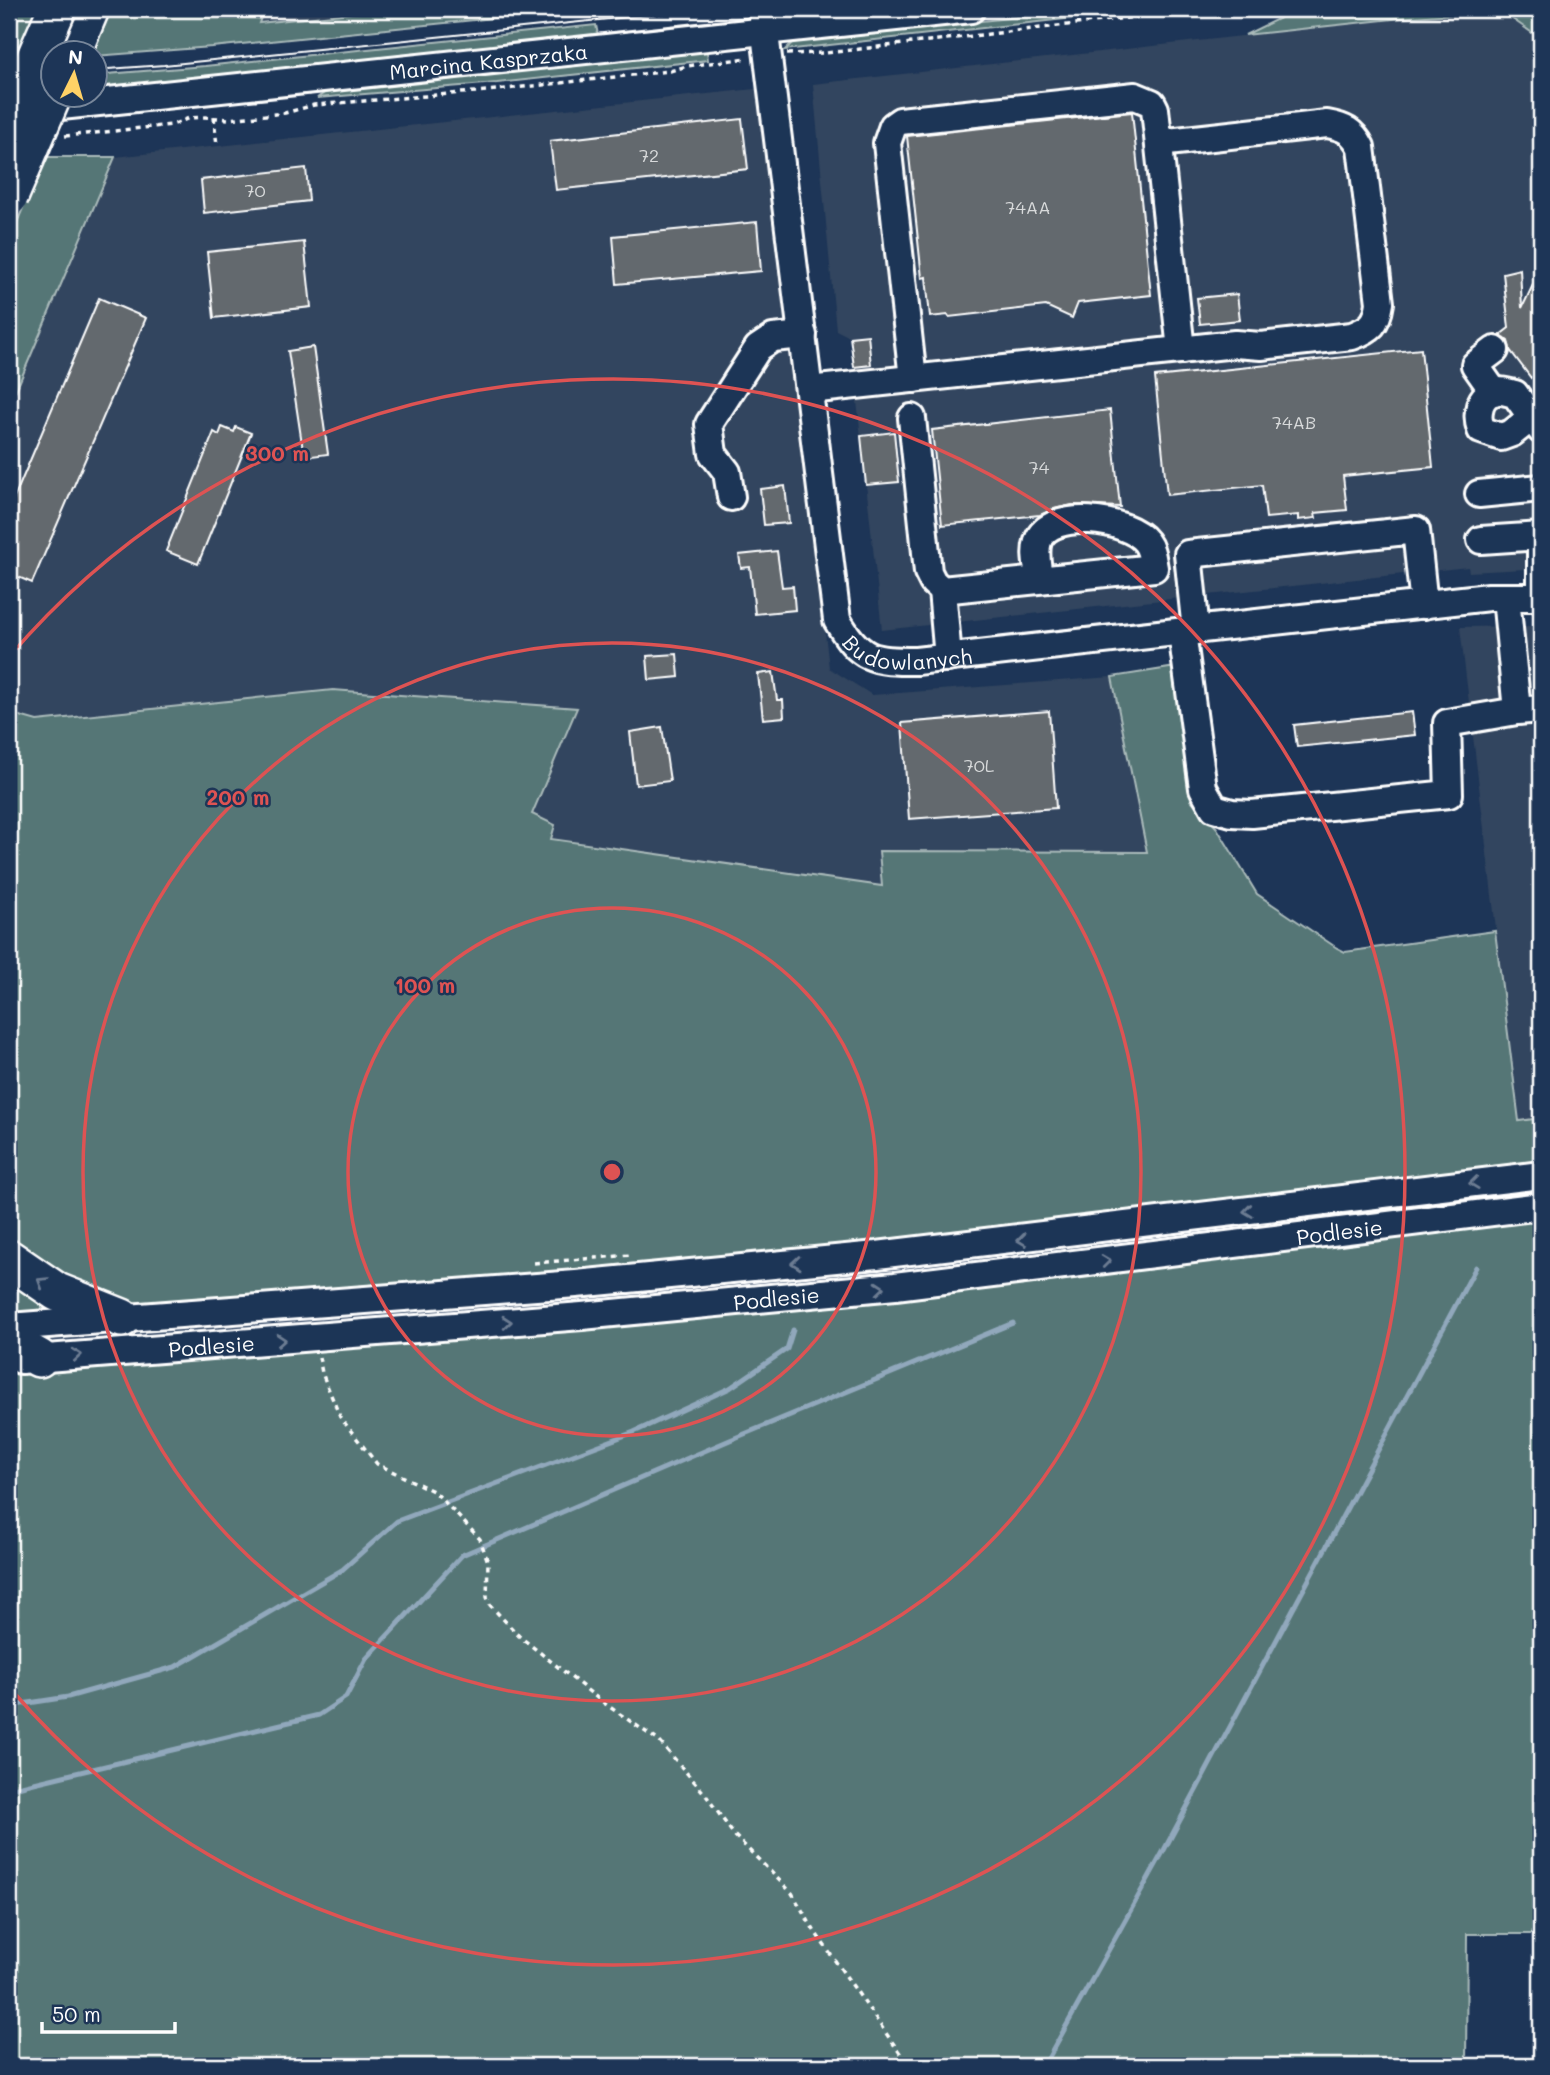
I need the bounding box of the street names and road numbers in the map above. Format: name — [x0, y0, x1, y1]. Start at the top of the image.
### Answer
street label: Marcina Kasprzaka — [388, 36, 589, 84]
street label: Budowlanych — [838, 629, 973, 675]
street label: Podlesie — [1295, 1212, 1384, 1250]
street label: Podlesie — [732, 1280, 821, 1315]
street label: Podlesie — [167, 1328, 256, 1362]

